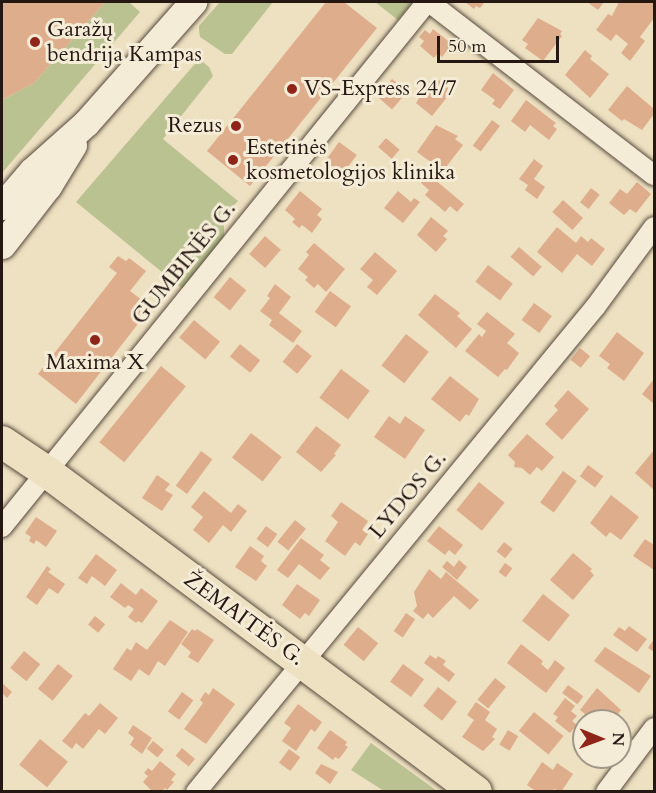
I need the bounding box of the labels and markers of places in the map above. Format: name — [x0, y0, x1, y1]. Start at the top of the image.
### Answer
place label: Garažų bendrija Kampas — [47, 16, 202, 68]
marker: Garažų bendrija Kampas — [28, 35, 42, 49]
place label: VS-Express 24/7 — [304, 76, 457, 102]
marker: VS-Express 24/7 — [285, 82, 299, 96]
place label: Rezus — [168, 113, 222, 139]
marker: Rezus — [227, 117, 245, 135]
place label: Estetinės kosmetologijos klinika — [246, 134, 455, 186]
marker: Estetinės kosmetologijos klinika — [224, 151, 242, 169]
marker: Maxima X — [88, 333, 102, 347]
place label: Maxima X — [46, 350, 144, 376]

